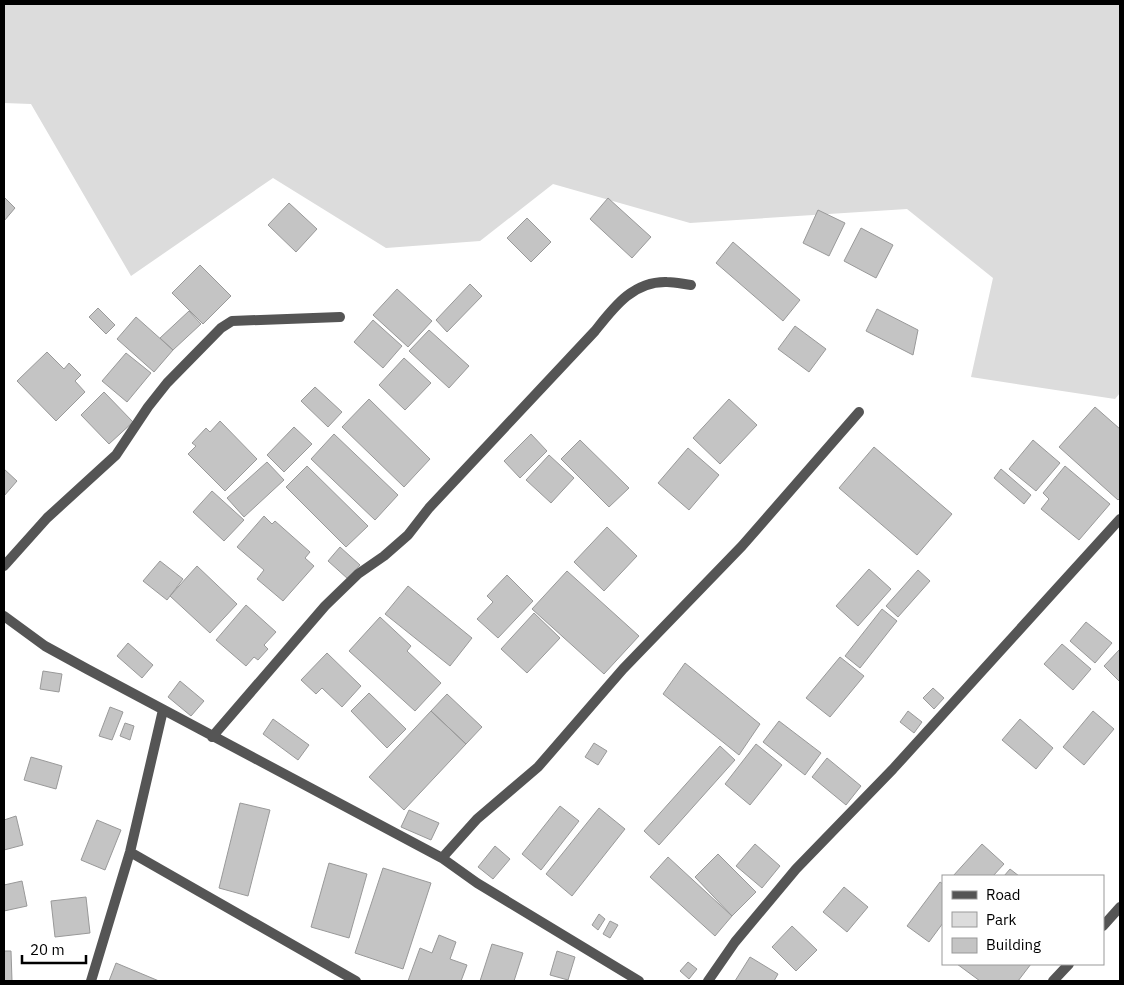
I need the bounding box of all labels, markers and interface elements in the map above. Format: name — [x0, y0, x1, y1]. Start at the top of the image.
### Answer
legend — [942, 875, 1104, 965]
text: Road — [986, 885, 1021, 904]
text: Park — [986, 910, 1016, 929]
scale bar — [22, 932, 86, 964]
text: Building — [986, 935, 1041, 954]
text: 20 m — [30, 940, 65, 959]

